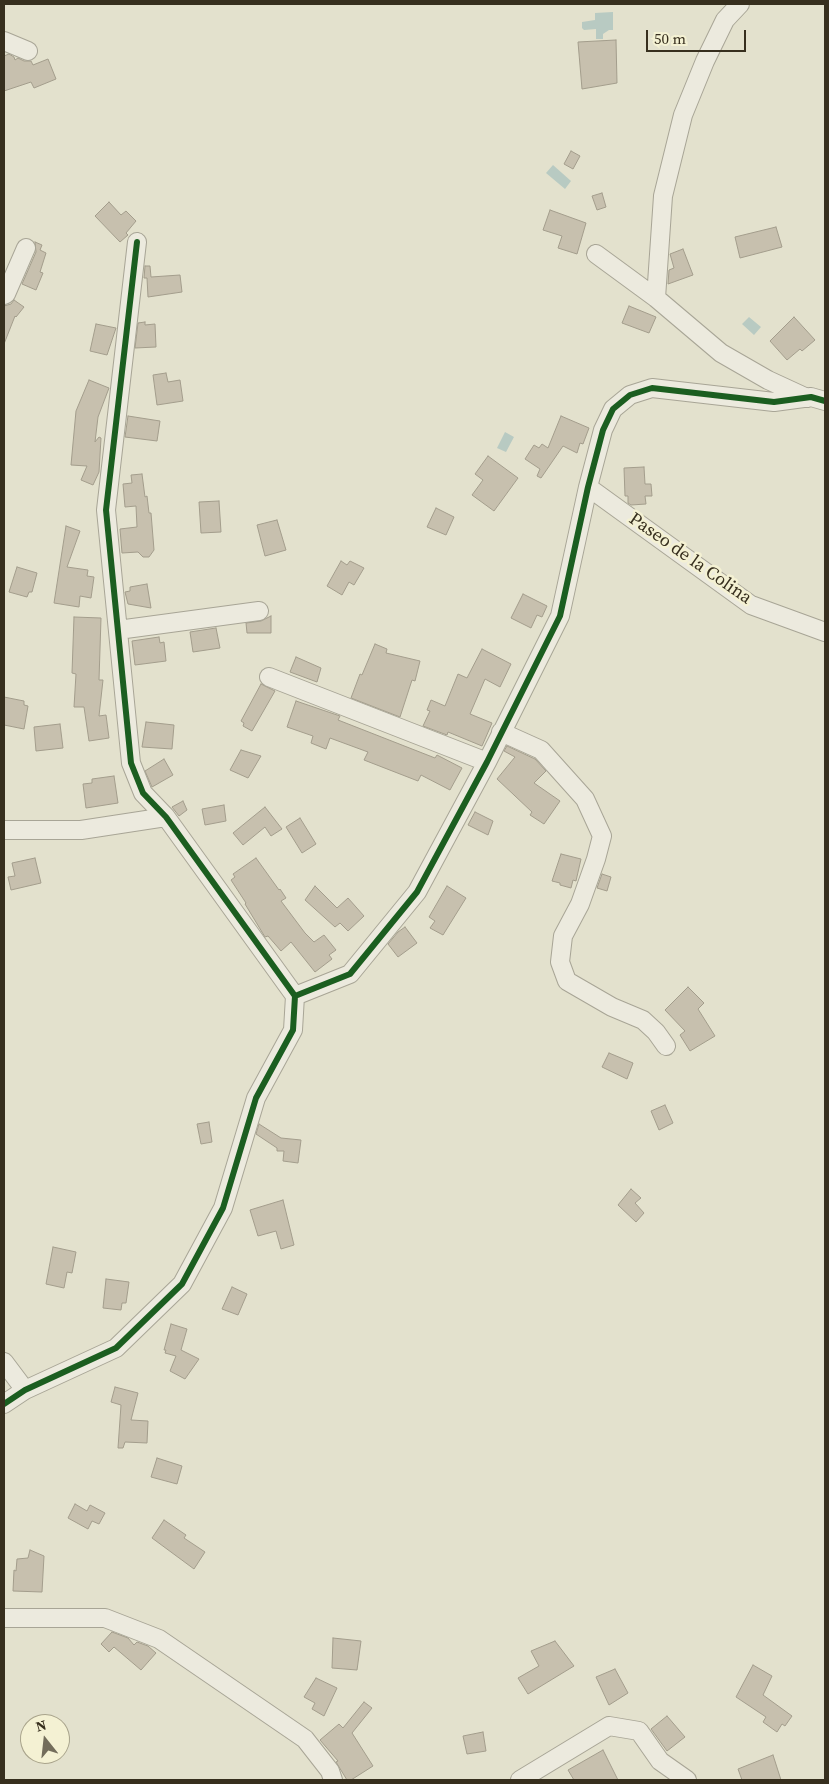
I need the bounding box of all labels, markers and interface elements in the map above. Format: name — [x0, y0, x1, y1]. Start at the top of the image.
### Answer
scale bar — [649, 20, 749, 52]
text: 50 m — [654, 28, 686, 49]
street label: Paseo de la Colina — [624, 509, 756, 609]
north arrow — [20, 1714, 70, 1764]
text: N — [33, 1715, 49, 1737]

